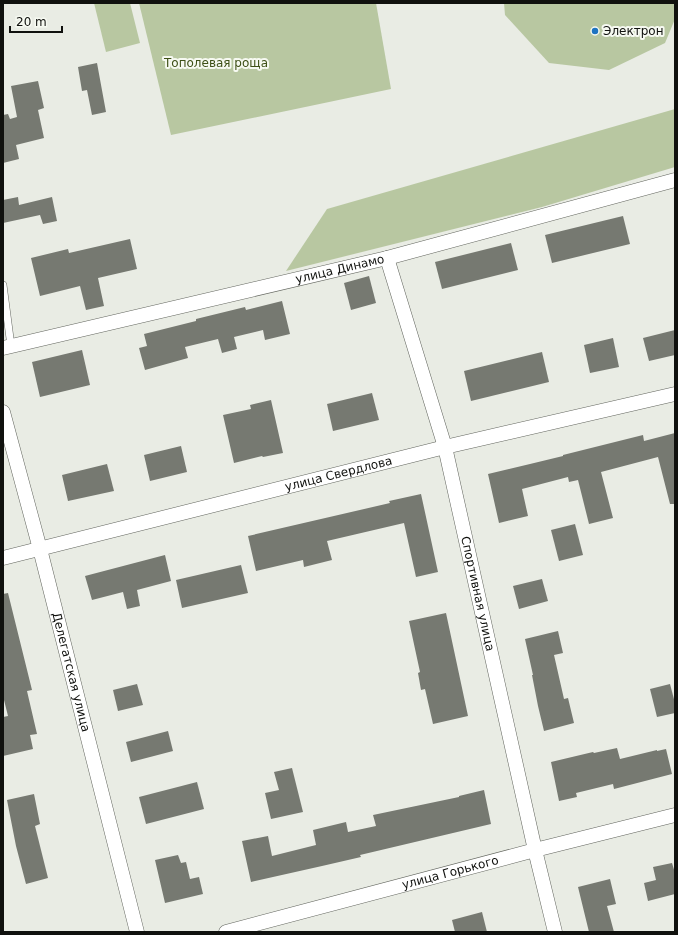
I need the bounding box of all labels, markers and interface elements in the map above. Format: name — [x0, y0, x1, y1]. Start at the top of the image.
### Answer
scale bar — [10, 8, 62, 34]
text: 20 m — [16, 15, 47, 29]
place label: Электрон — [603, 24, 663, 38]
marker: Электрон — [590, 26, 600, 36]
park label: Тополевая роща — [163, 56, 268, 70]
street label: улица Динамо — [294, 252, 386, 286]
street label: улица Свердлова — [283, 454, 394, 494]
street label: Спортивная улица — [458, 535, 497, 653]
street label: Делегатская улица — [49, 611, 93, 733]
street label: улица Горького — [400, 853, 500, 892]

